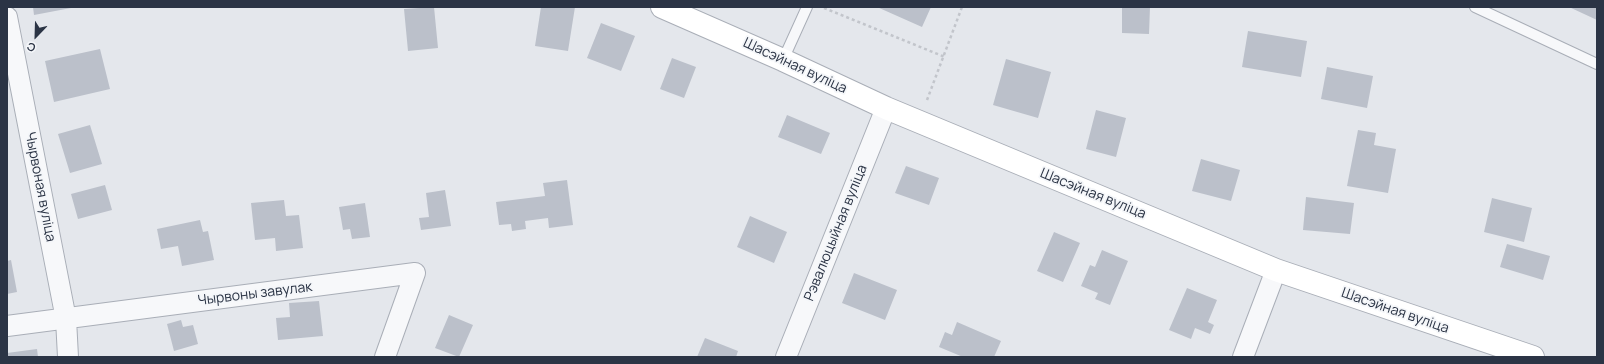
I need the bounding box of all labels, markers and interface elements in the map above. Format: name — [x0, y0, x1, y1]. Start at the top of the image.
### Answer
north arrow — [16, 16, 56, 56]
street label: Шасэйная вуліца — [740, 35, 850, 97]
text: С — [24, 39, 38, 56]
street label: Чырвоная вуліца — [21, 131, 59, 243]
street label: Рэвалюцыйная вуліца — [801, 162, 871, 304]
street label: Шасэйная вуліца — [1038, 165, 1148, 223]
street label: Чырвоны завулак — [197, 279, 313, 309]
street label: Шасэйная вуліца — [1339, 285, 1451, 337]

